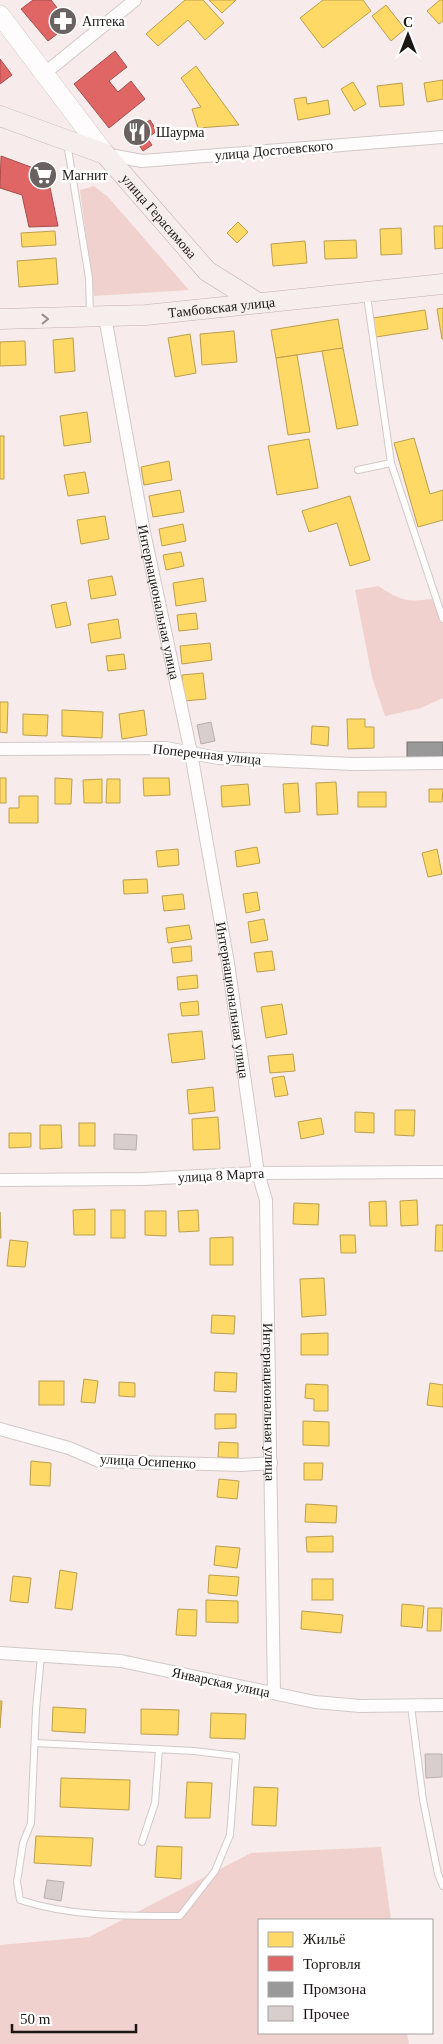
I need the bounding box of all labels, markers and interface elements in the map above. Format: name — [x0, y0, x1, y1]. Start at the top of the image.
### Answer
pharmacy icon: Аптека — [48, 6, 78, 36]
north arrow — [383, 10, 433, 60]
place label: Аптека — [82, 14, 126, 29]
text: С — [403, 15, 413, 30]
restaurant icon: Шаурма — [122, 117, 152, 147]
place label: Шаурма — [156, 125, 205, 140]
street label: улица Достоевского — [214, 138, 334, 163]
supermarket icon: Магнит — [28, 160, 58, 190]
place label: Магнит — [62, 168, 108, 183]
street label: улица Герасимова — [118, 171, 200, 262]
street label: Тамбовская улица — [167, 294, 277, 321]
one-way arrow — [41, 313, 49, 324]
street label: Интернациональная улица — [135, 523, 182, 682]
street label: Поперечная улица — [152, 741, 263, 768]
street label: Интернациональная улица — [213, 921, 252, 1080]
street label: улица 8 Марта — [177, 1166, 265, 1185]
street label: Интернациональная улица — [260, 1323, 278, 1482]
street label: улица Осипенко — [100, 1451, 196, 1472]
street label: Январская улица — [170, 1665, 272, 1700]
legend — [258, 1919, 433, 2034]
text: Жильё — [303, 1931, 346, 1947]
text: Торговля — [303, 1956, 361, 1972]
text: Промзона — [303, 1981, 366, 1997]
scale bar — [12, 2002, 136, 2034]
text: Прочее — [303, 2006, 350, 2022]
text: 50 m — [20, 2011, 51, 2027]

